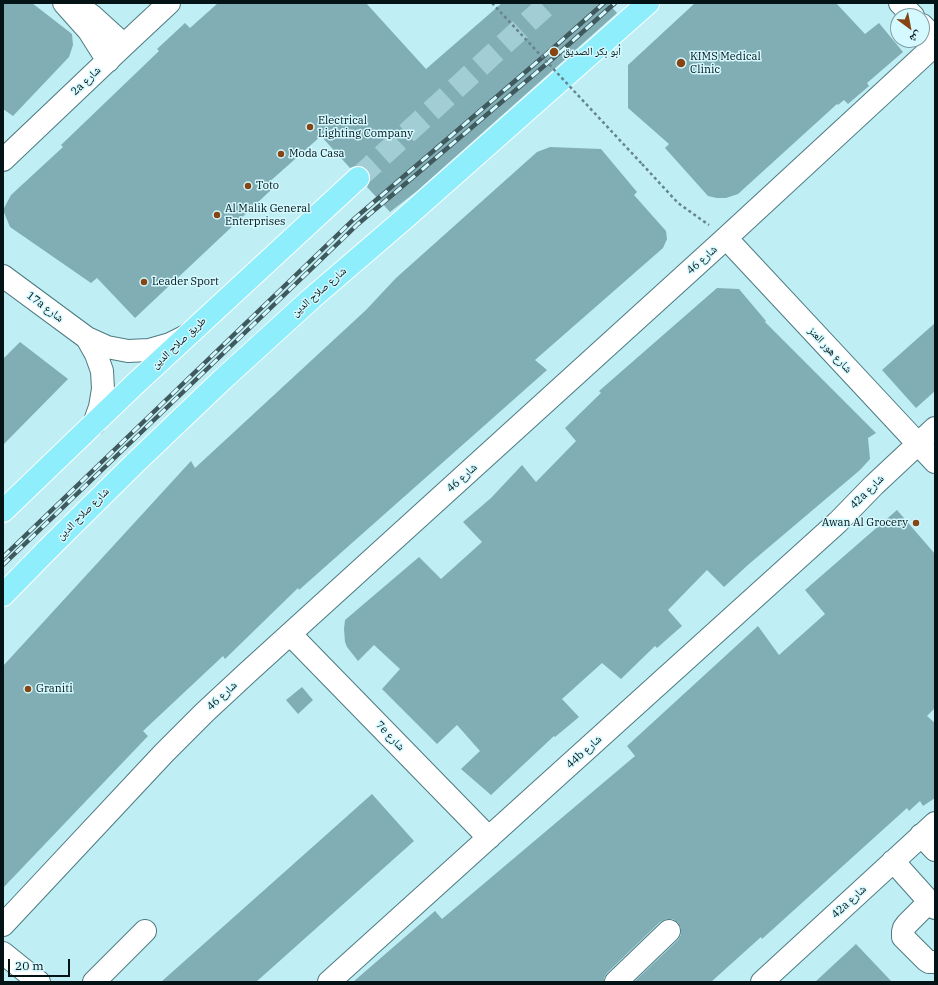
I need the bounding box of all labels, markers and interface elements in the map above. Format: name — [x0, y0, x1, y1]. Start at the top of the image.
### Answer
north arrow — [890, 8, 930, 48]
text: ش — [907, 28, 924, 46]
place label: أبو بكر الصديق — [563, 45, 621, 59]
marker: أبو بكر الصديق — [548, 46, 560, 58]
place label: KIMS Medical Clinic — [690, 50, 761, 76]
marker: KIMS Medical Clinic — [675, 57, 687, 69]
street label: 2a شارع — [68, 64, 104, 98]
place label: Electrical Lighting Company — [318, 114, 413, 140]
marker: Electrical Lighting Company — [305, 122, 315, 132]
place label: Moda Casa — [289, 147, 345, 161]
marker: Moda Casa — [276, 149, 286, 159]
place label: Toto — [256, 179, 279, 193]
marker: Toto — [243, 181, 253, 191]
place label: Al Malik General Enterprises — [225, 202, 311, 228]
marker: Al Malik General Enterprises — [212, 210, 222, 220]
street label: شارع 46 — [684, 243, 720, 277]
street label: شارع صلاح الدين — [289, 264, 349, 320]
place label: Leader Sport — [152, 275, 219, 289]
marker: Leader Sport — [139, 277, 149, 287]
street label: 17a شارع — [24, 289, 66, 325]
street label: طريق صلاح الدين — [149, 314, 209, 372]
street label: شارع هور العنز — [805, 324, 855, 376]
street label: شارع 46 — [444, 461, 480, 495]
street label: 42a شارع — [847, 472, 887, 512]
street label: شارع صلاح الدين — [54, 485, 112, 543]
place label: Awan Al Grocery — [822, 516, 908, 530]
marker: Awan Al Grocery — [911, 518, 921, 528]
street label: شارع 46 — [204, 679, 240, 713]
place label: Graniti — [36, 682, 73, 696]
marker: Graniti — [23, 684, 33, 694]
street label: 7e شارع — [373, 718, 407, 754]
street label: 44b شارع — [564, 733, 604, 771]
street label: 42a شارع — [829, 883, 869, 921]
scale bar — [10, 951, 72, 977]
text: 20 m — [15, 958, 44, 973]

